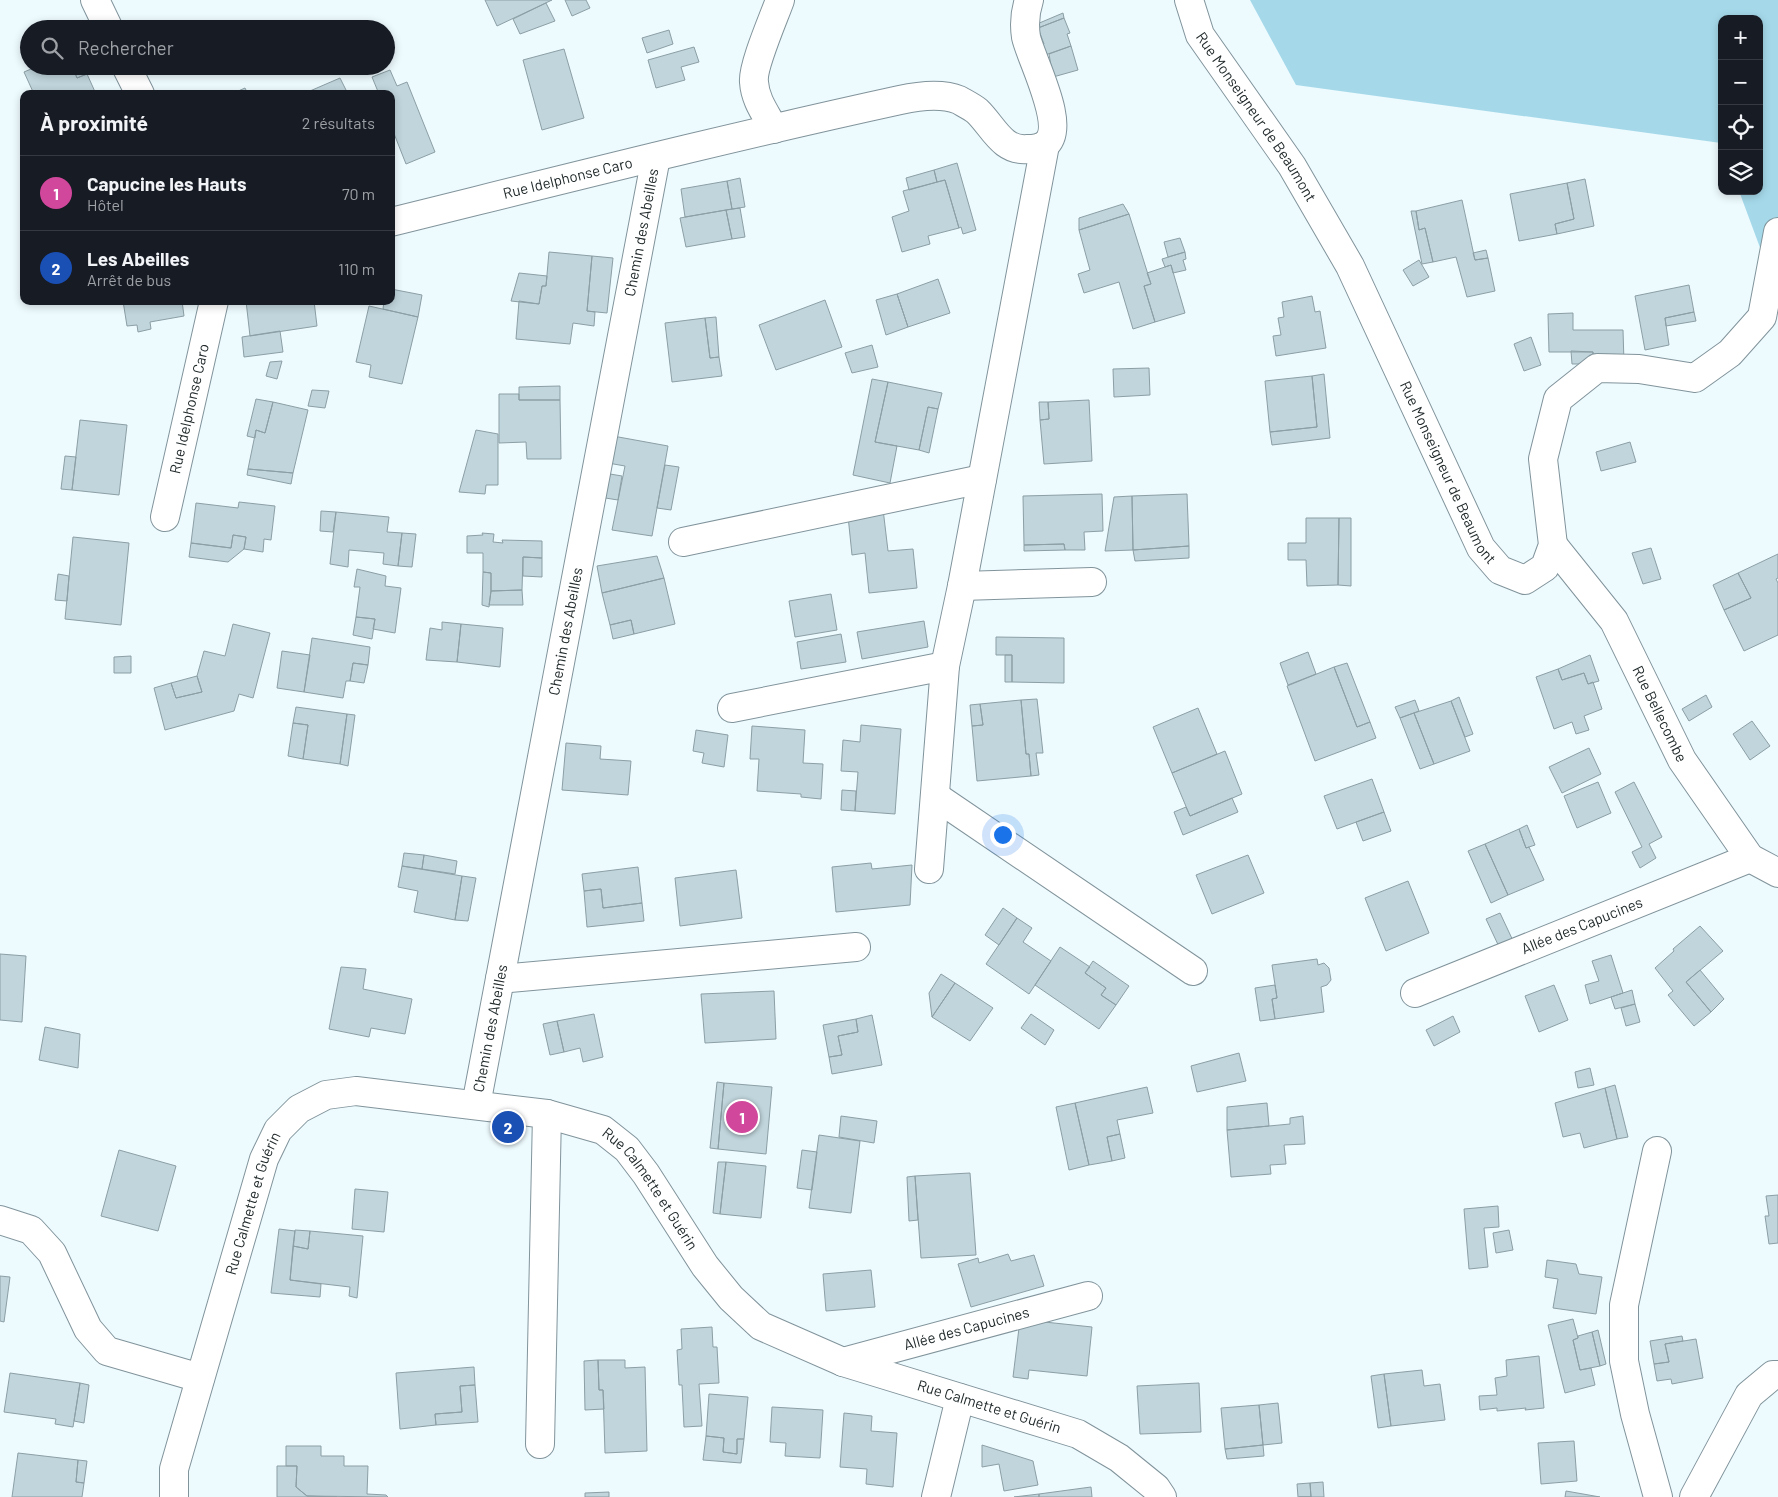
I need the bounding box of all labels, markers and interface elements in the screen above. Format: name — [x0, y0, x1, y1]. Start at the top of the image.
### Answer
map controls — [1718, 15, 1763, 195]
button: + — [1718, 15, 1763, 60]
search box — [20, 20, 395, 75]
street label: Rue Monseigneur de Beaumont — [1193, 28, 1321, 204]
icon: search — [38, 34, 66, 62]
text: Rechercher — [78, 36, 174, 59]
button: − — [1718, 60, 1763, 105]
button: locate — [1718, 105, 1763, 150]
text: À proximité — [40, 110, 148, 135]
text: 2 résultats — [302, 113, 375, 132]
button: layers — [1718, 150, 1763, 195]
street label: Rue Idelphonse Caro — [501, 153, 634, 202]
street label: Chemin des Abeilles — [620, 167, 662, 298]
text: Capucine les Hauts — [87, 172, 247, 195]
text: 1 — [53, 184, 59, 203]
text: 70 m — [342, 184, 375, 203]
text: Hôtel — [87, 195, 124, 214]
text: Les Abeilles — [87, 247, 189, 270]
text: 2 — [52, 259, 60, 278]
text: 110 m — [338, 259, 375, 278]
text: Arrêt de bus — [87, 270, 171, 289]
street label: Rue Idelphonse Caro — [165, 342, 212, 475]
street label: Rue Monseigneur de Beaumont — [1397, 378, 1501, 567]
street label: Chemin des Abeilles — [544, 566, 586, 697]
street label: Rue Bellecombe — [1629, 662, 1692, 765]
your location — [990, 822, 1016, 848]
street label: Allée des Capucines — [1518, 892, 1645, 957]
street label: Chemin des Abeilles — [469, 963, 511, 1094]
pin: 1 — [726, 1098, 758, 1136]
pin: 2 — [492, 1108, 524, 1146]
street label: Rue Calmette et Guérin — [599, 1123, 702, 1253]
street label: Rue Calmette et Guérin — [221, 1129, 284, 1277]
street label: Allée des Capucines — [902, 1302, 1031, 1353]
street label: Rue Calmette et Guérin — [915, 1375, 1063, 1436]

